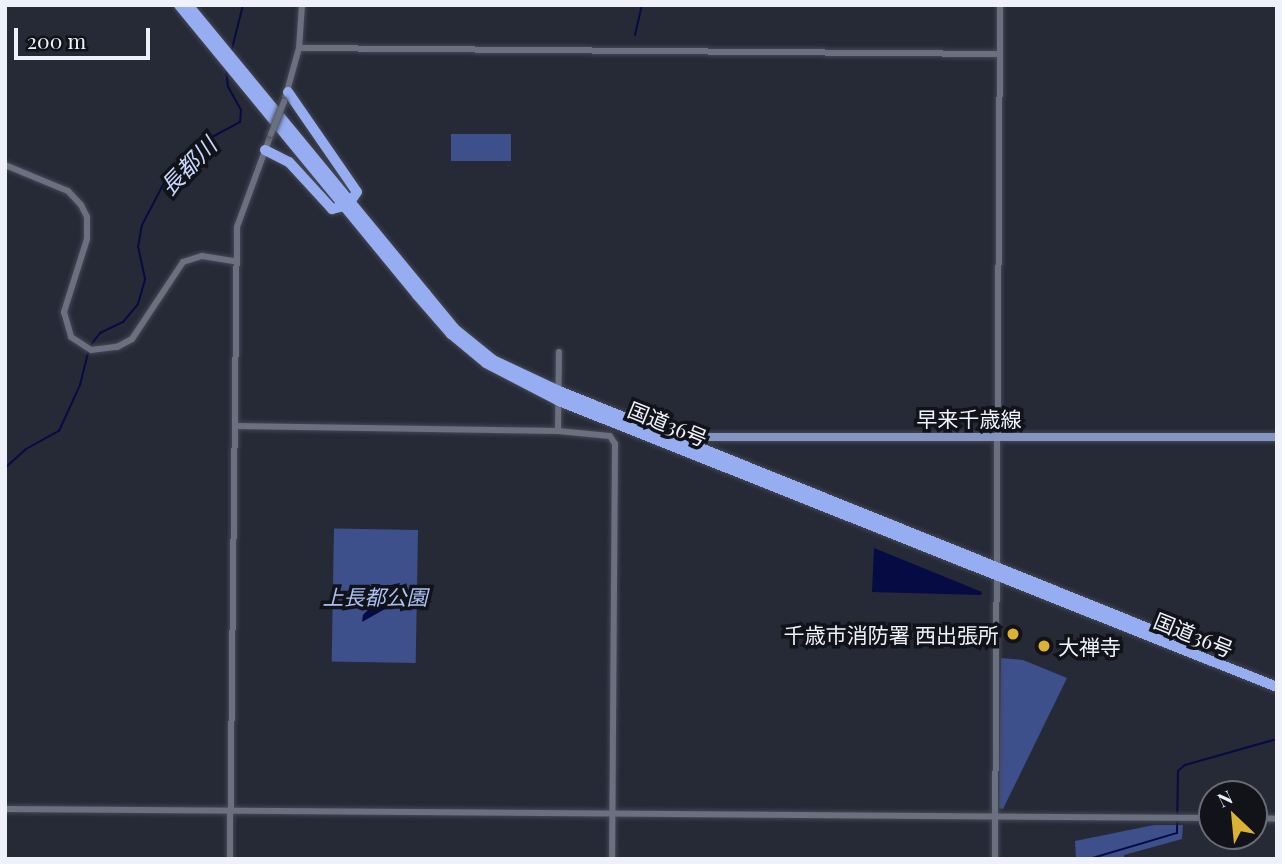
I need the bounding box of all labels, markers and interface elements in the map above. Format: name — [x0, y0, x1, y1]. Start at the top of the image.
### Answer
scale bar — [18, 14, 154, 58]
text: 200 m — [27, 26, 86, 54]
water label: 長都川 — [154, 132, 222, 200]
street label: 国道36号 — [625, 396, 711, 450]
street label: 早来千歳線 — [917, 405, 1021, 431]
park label: 上長都公園 — [323, 583, 427, 609]
street label: 国道36号 — [1151, 607, 1237, 661]
place label: 千歳市消防署 西出張所 — [784, 621, 999, 647]
marker: 千歳市消防署 西出張所 — [1005, 626, 1021, 642]
place label: 大禅寺 — [1058, 633, 1121, 659]
marker: 大禅寺 — [1036, 638, 1052, 654]
north arrow — [1198, 780, 1268, 850]
text: N — [1213, 783, 1237, 813]

